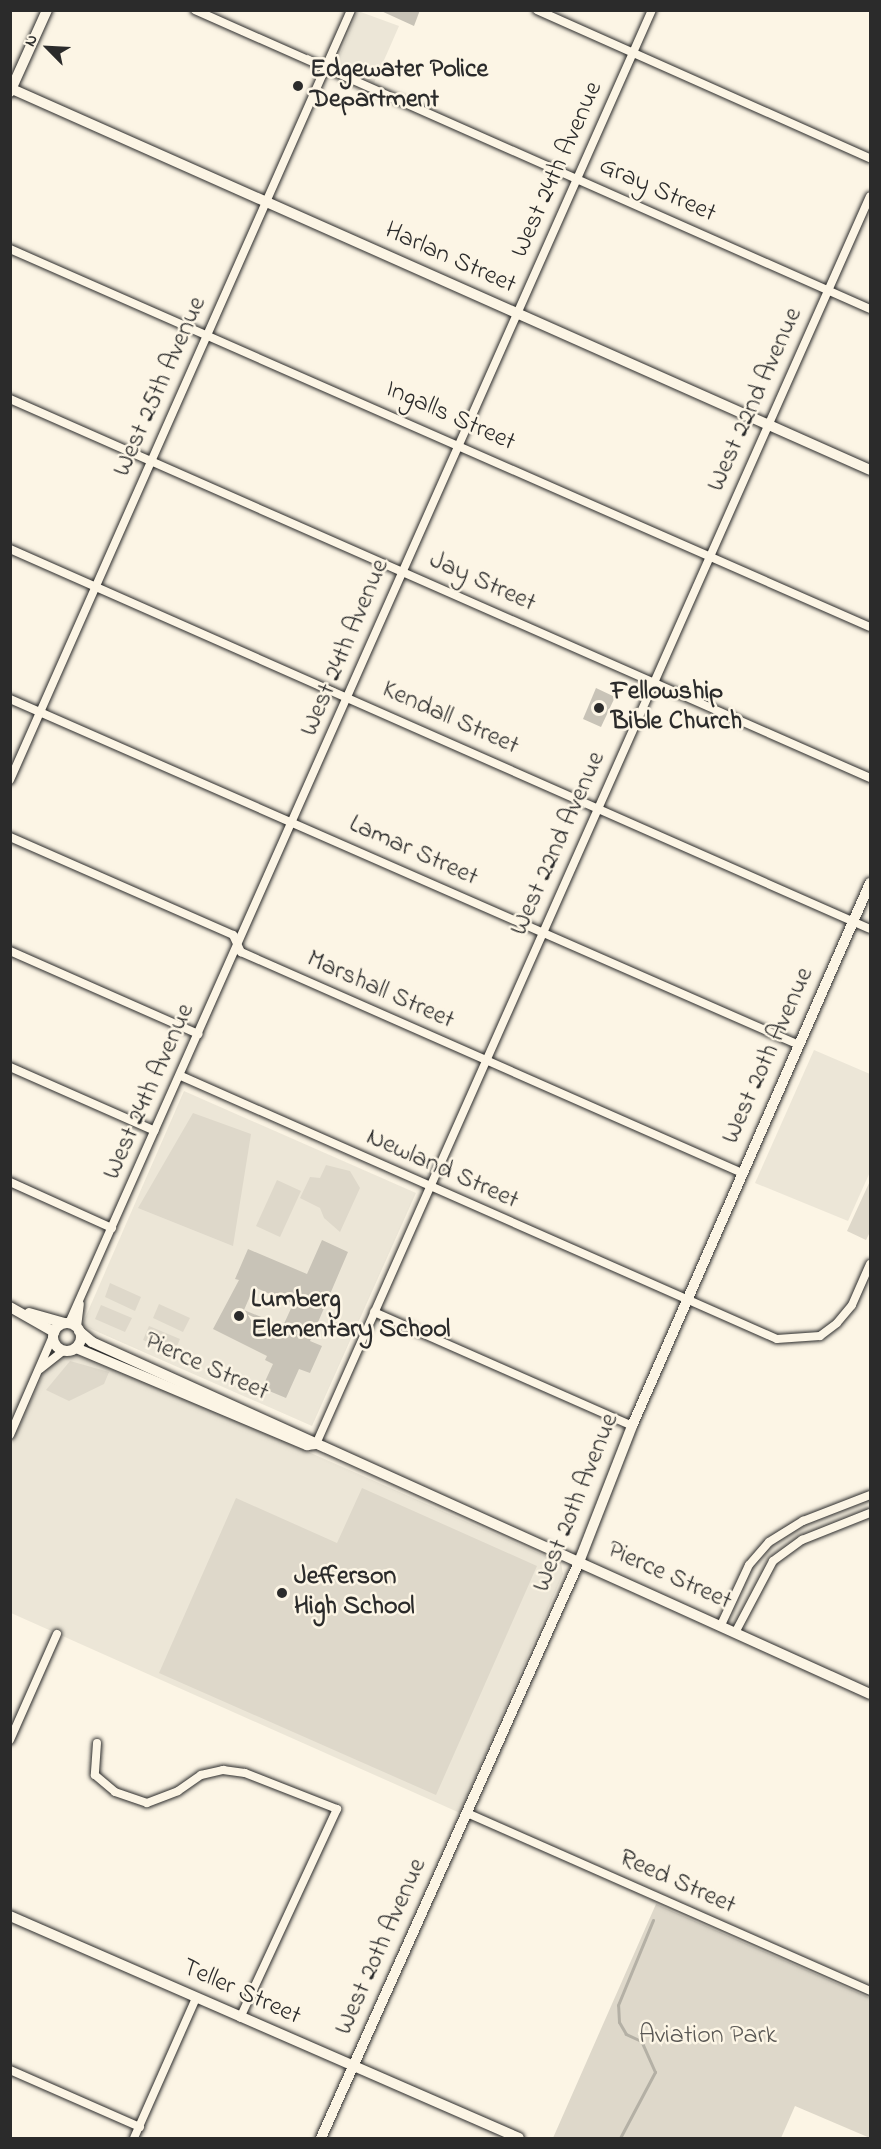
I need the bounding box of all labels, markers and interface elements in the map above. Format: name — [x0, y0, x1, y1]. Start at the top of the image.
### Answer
north arrow — [18, 18, 78, 78]
text: N — [18, 31, 45, 50]
place label: Edgewater Police Department — [310, 55, 488, 116]
street label: West 24th Avenue — [505, 77, 611, 263]
marker: Edgewater Police Department — [291, 79, 305, 93]
street label: Gray Street — [594, 151, 720, 231]
street label: Harlan Street — [380, 216, 520, 302]
street label: West 25th Avenue — [107, 292, 215, 482]
street label: West 22nd Avenue — [702, 303, 810, 497]
street label: Ingalls Street — [380, 375, 520, 459]
street label: Jay Street — [424, 546, 540, 620]
street label: West 24th Avenue — [295, 555, 397, 741]
street label: Kendall Street — [377, 675, 523, 763]
place label: Fellowship Bible Church — [611, 677, 742, 738]
marker: Fellowship Bible Church — [592, 701, 606, 715]
street label: West 22nd Avenue — [505, 747, 613, 941]
street label: Lamar Street — [344, 810, 482, 894]
street label: Marshall Street — [301, 945, 459, 1037]
street label: West 20th Avenue — [716, 963, 822, 1149]
street label: West 24th Avenue — [97, 999, 203, 1185]
street label: Newland Street — [361, 1122, 523, 1218]
place label: Lumberg Elementary School — [251, 1285, 450, 1346]
marker: Lumberg Elementary School — [232, 1309, 246, 1323]
street label: Pierce Street — [139, 1327, 273, 1409]
street label: West 20th Avenue — [527, 1409, 627, 1597]
street label: Pierce Street — [602, 1536, 736, 1618]
place label: Jefferson High School — [294, 1562, 415, 1624]
marker: Jefferson High School — [275, 1586, 289, 1600]
street label: Reed Street — [614, 1843, 740, 1923]
street label: West 20th Avenue — [329, 1854, 435, 2040]
street label: Teller Street — [177, 1953, 305, 2033]
park label: Aviation Park — [639, 2021, 777, 2053]

